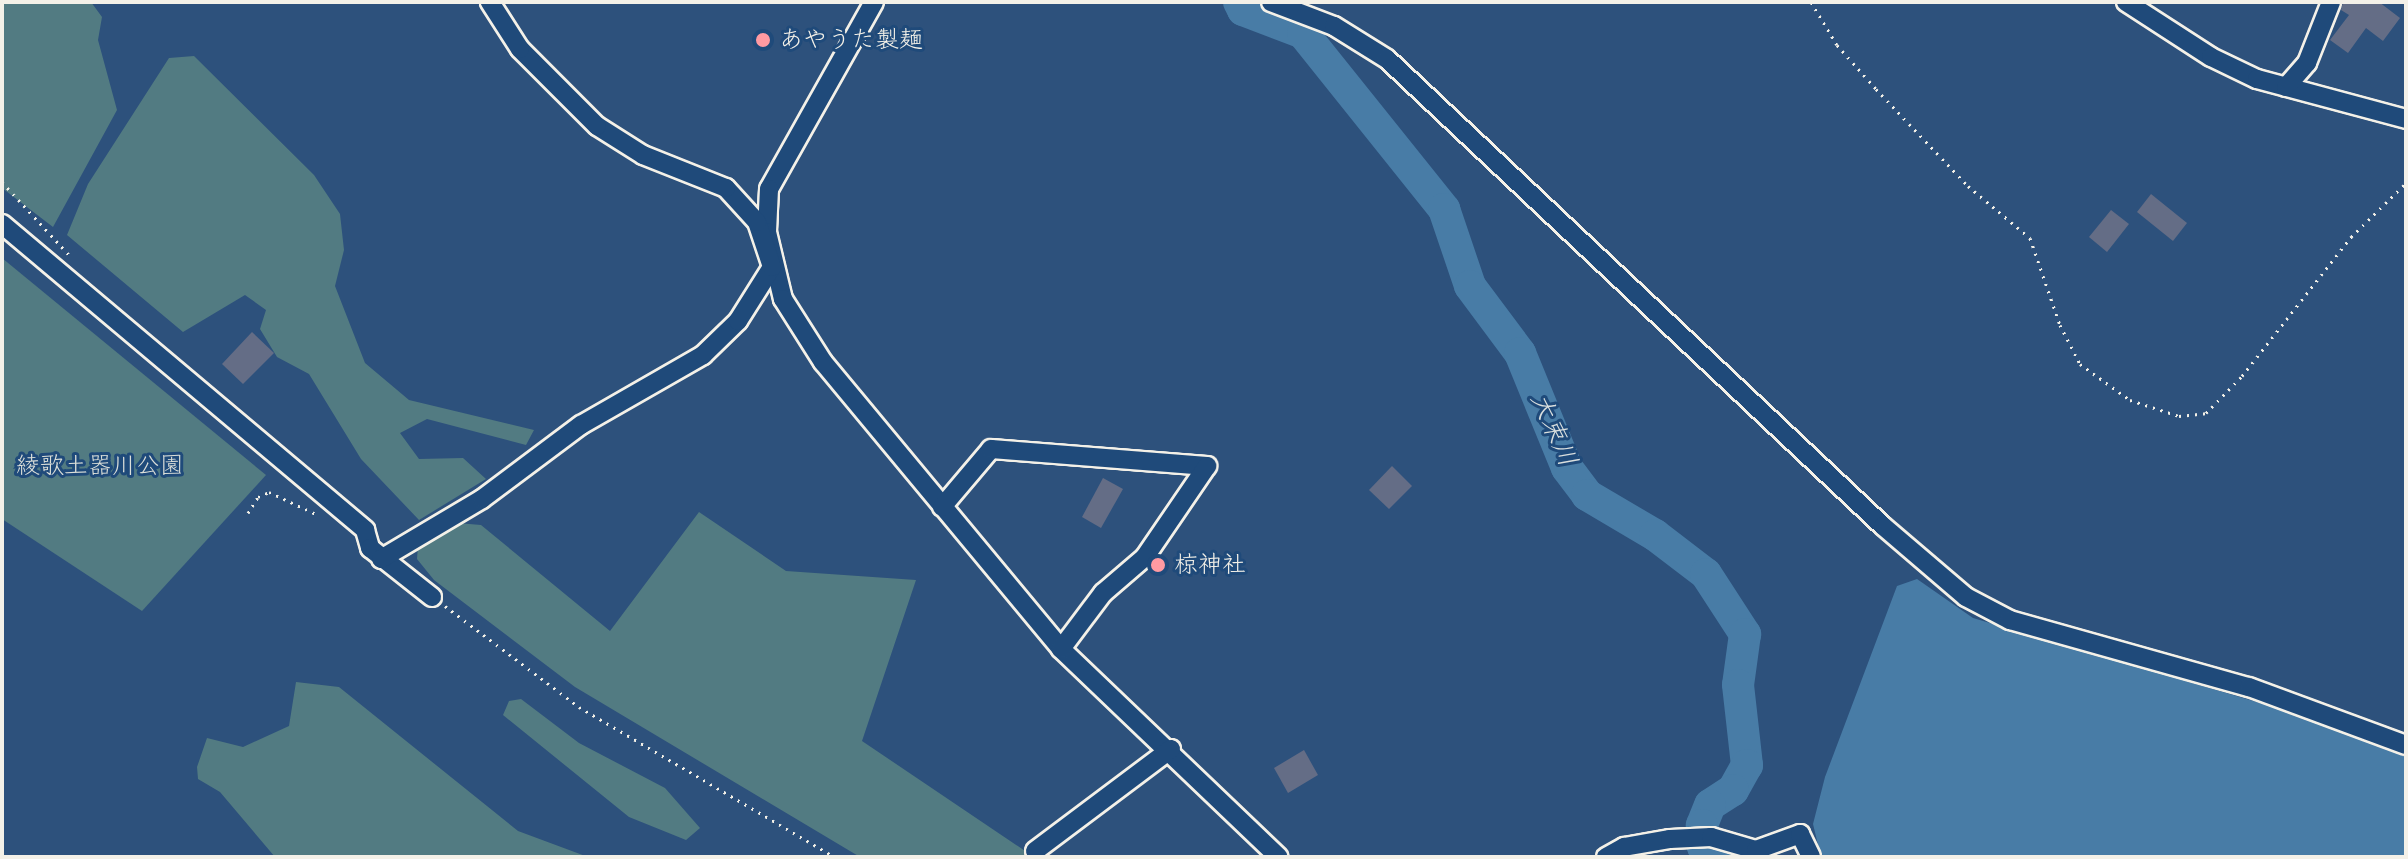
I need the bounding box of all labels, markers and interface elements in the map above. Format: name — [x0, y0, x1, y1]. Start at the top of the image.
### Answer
place label: あやうた製麺 — [779, 26, 923, 54]
marker: あやうた製麺 — [754, 31, 772, 49]
water label: 大束川 — [1523, 388, 1583, 472]
park label: 綾歌土器川公園 — [16, 452, 184, 480]
place label: 椋神社 — [1174, 551, 1246, 579]
marker: 椋神社 — [1149, 556, 1167, 574]

